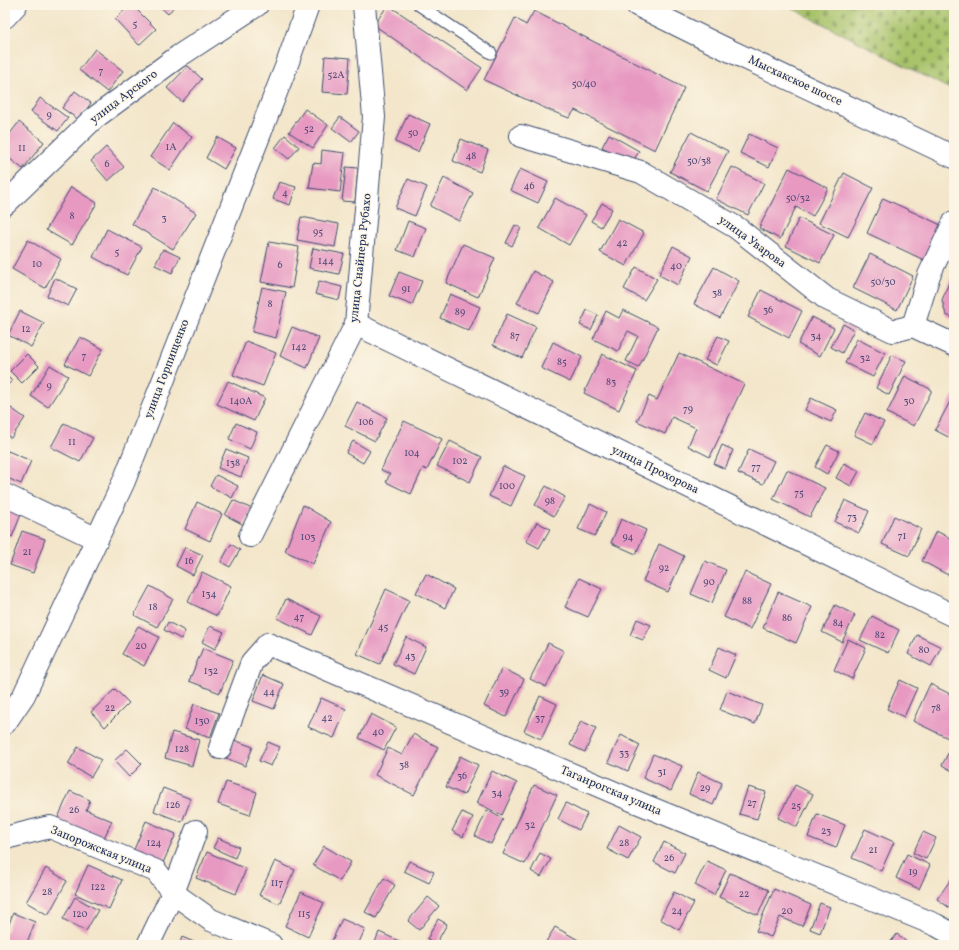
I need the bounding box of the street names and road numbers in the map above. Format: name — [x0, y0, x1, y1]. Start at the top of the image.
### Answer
street label: Мысхакское шоссе — [745, 52, 845, 110]
street label: улица Арского — [87, 66, 161, 128]
street label: улица Снайпера Рубахо — [346, 192, 376, 324]
street label: улица Уварова — [715, 212, 789, 272]
street label: улица Горпищенко — [141, 317, 193, 421]
street label: улица Прохорова — [609, 442, 701, 498]
street label: Таганрогская улица — [558, 762, 664, 820]
street label: Запорожская улица — [48, 822, 154, 878]

